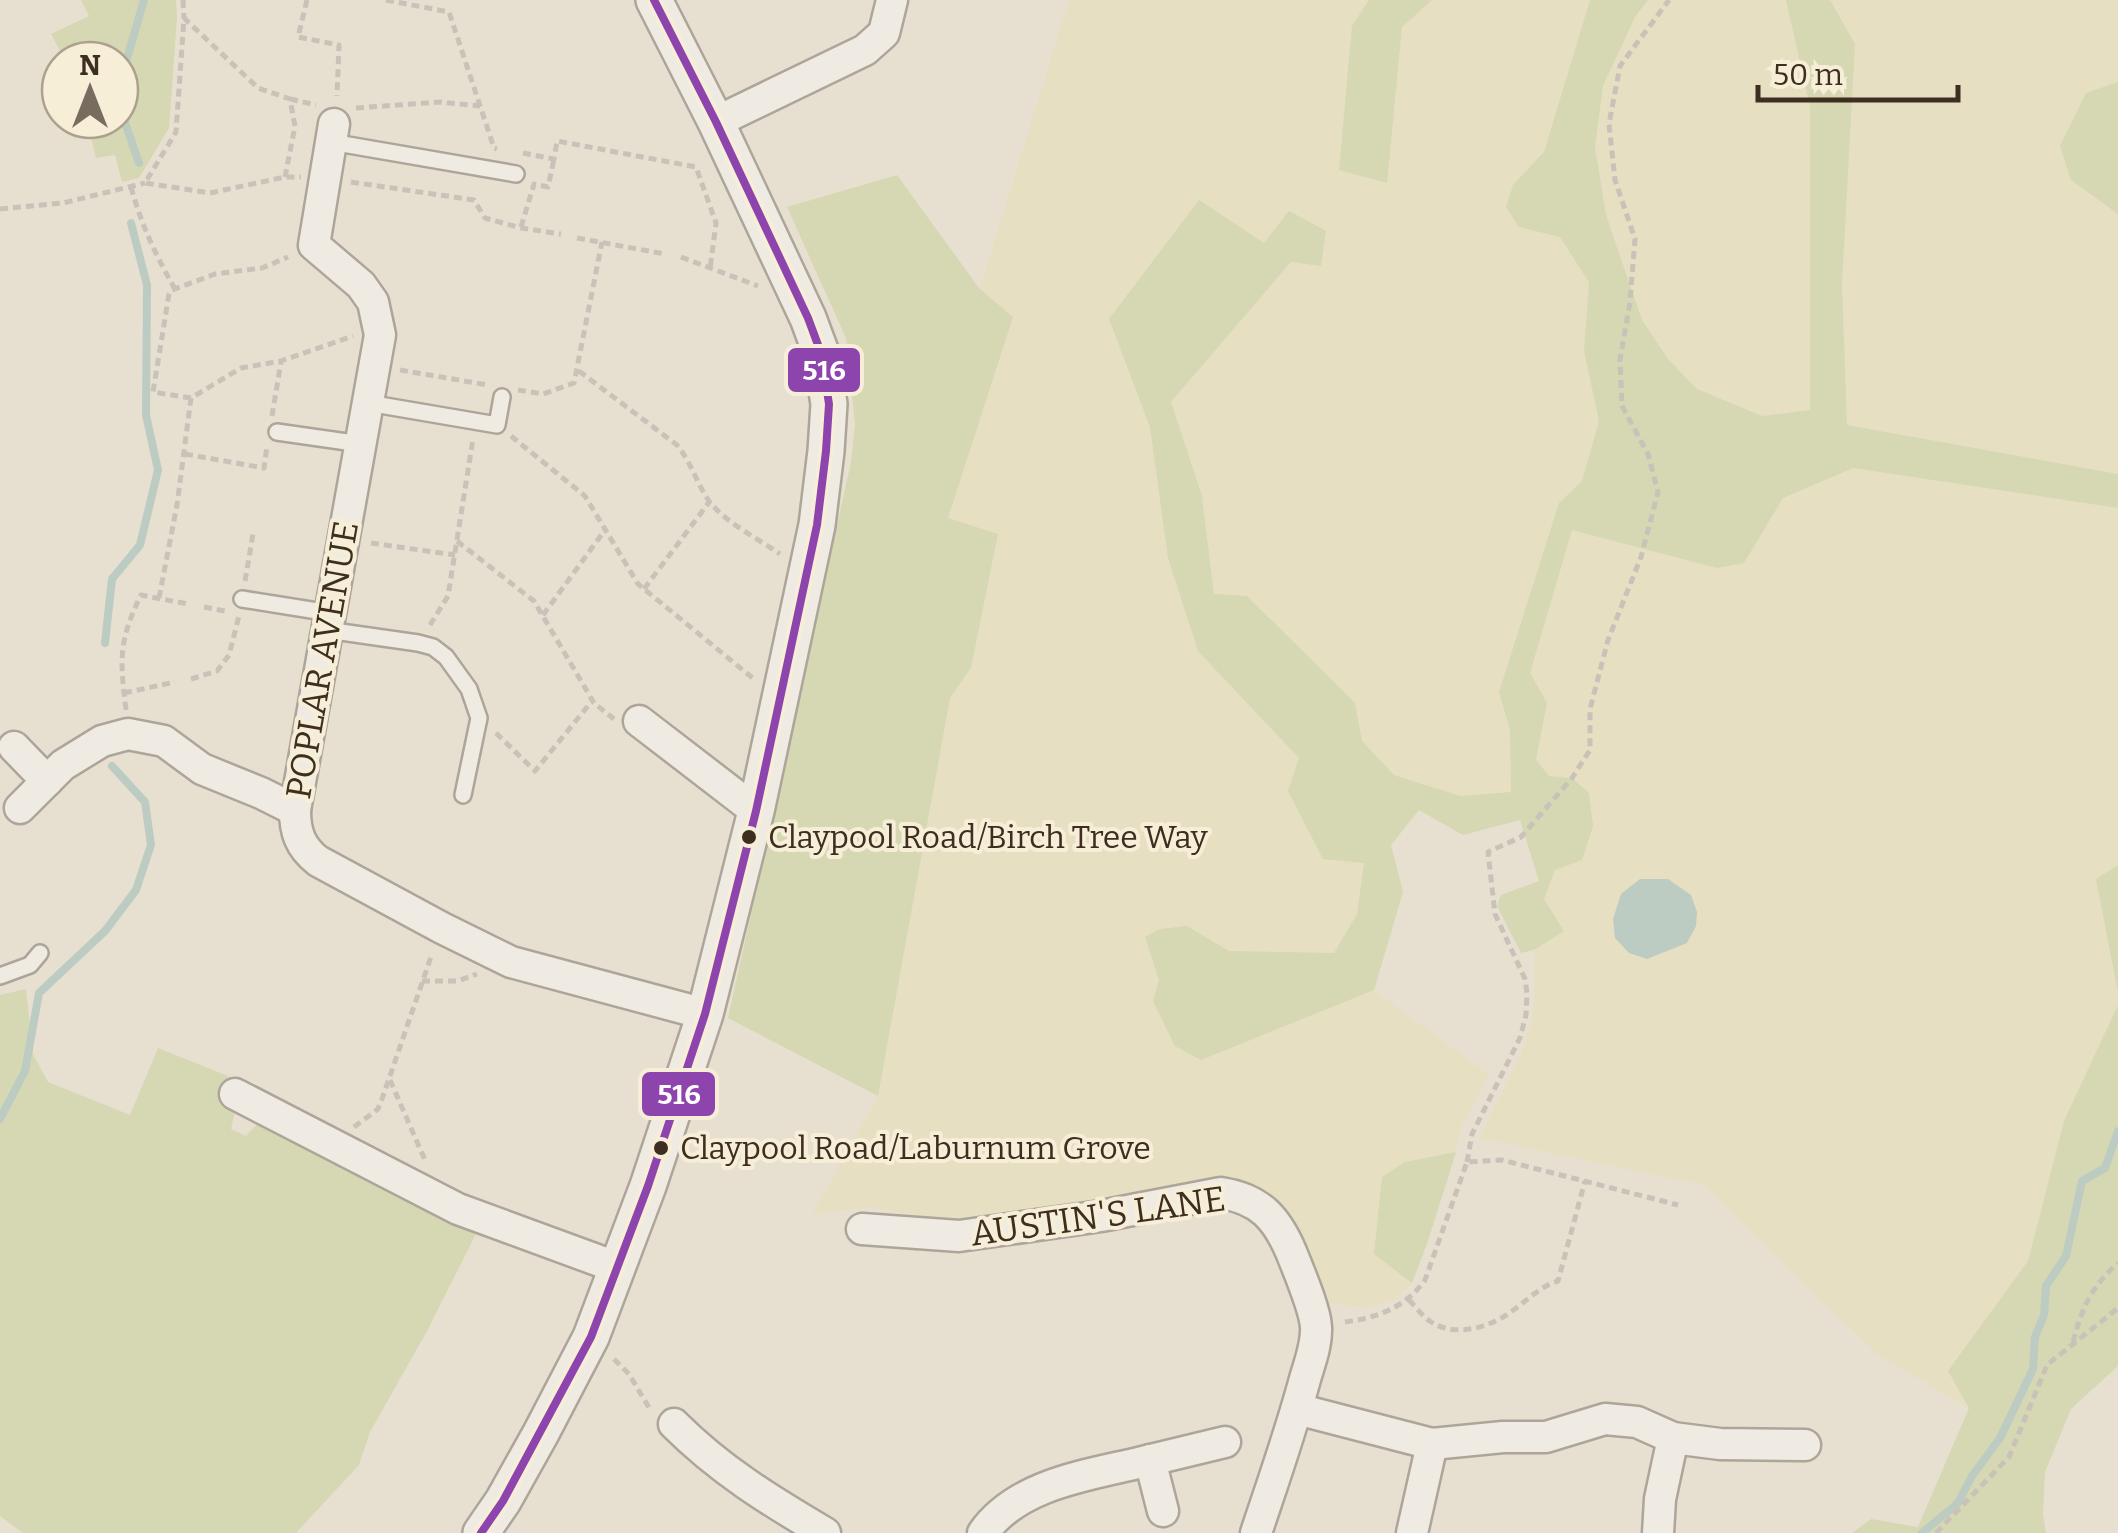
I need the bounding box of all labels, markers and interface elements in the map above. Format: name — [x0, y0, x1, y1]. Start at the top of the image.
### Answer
north arrow — [40, 40, 140, 140]
scale bar — [1758, 40, 1958, 102]
text: N — [79, 49, 101, 82]
text: 50 m — [1773, 57, 1843, 93]
line badge: 516 — [786, 346, 862, 394]
text: 516 — [802, 354, 846, 387]
street label: POPLAR AVENUE — [277, 518, 367, 802]
place label: Claypool Road/Birch Tree Way — [768, 818, 1209, 856]
marker: Claypool Road/Birch Tree Way — [739, 827, 759, 847]
line badge: 516 — [640, 1070, 717, 1118]
text: 516 — [657, 1078, 701, 1111]
place label: Claypool Road/Laburnum Grove — [680, 1129, 1151, 1167]
marker: Claypool Road/Laburnum Grove — [651, 1138, 671, 1158]
street label: AUSTIN'S LANE — [968, 1177, 1228, 1255]

